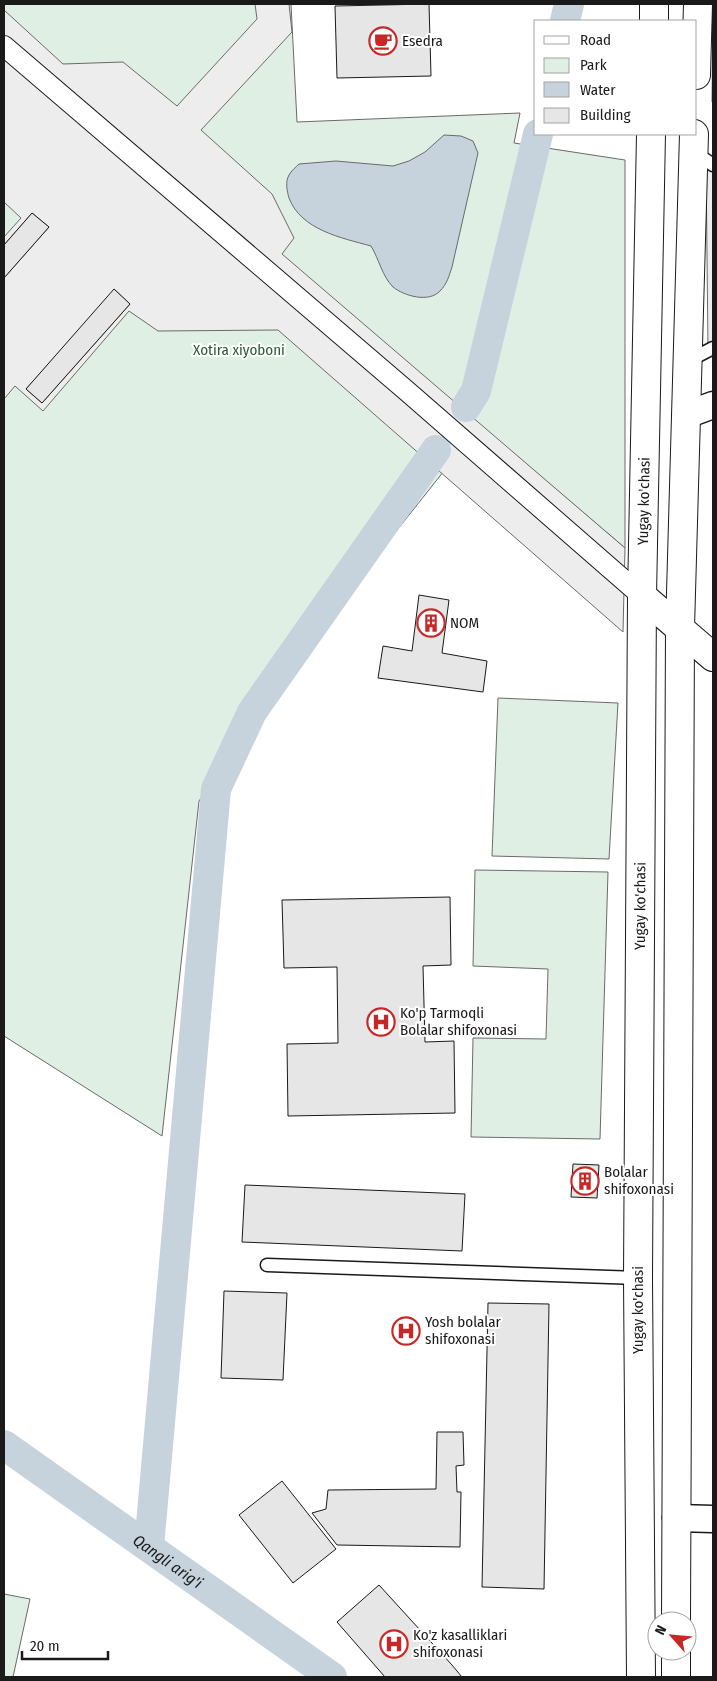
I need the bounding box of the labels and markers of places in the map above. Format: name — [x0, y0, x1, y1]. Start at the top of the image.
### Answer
cafe icon: Esedra — [368, 26, 398, 56]
place label: Esedra — [402, 32, 443, 50]
building icon: NOM — [416, 608, 446, 638]
place label: NOM — [450, 614, 479, 632]
place label: Ko'p Tarmoqli Bolalar shifoxonasi — [400, 1004, 517, 1039]
hospital icon: Ko'p Tarmoqli Bolalar shifoxonasi — [366, 1007, 396, 1037]
place label: Bolalar shifoxonasi — [604, 1163, 674, 1198]
building icon: Bolalar shifoxonasi — [570, 1166, 600, 1196]
place label: Yosh bolalar shifoxonasi — [425, 1313, 502, 1348]
hospital icon: Yosh bolalar shifoxonasi — [391, 1316, 421, 1346]
place label: Ko'z kasalliklari shifoxonasi — [413, 1626, 507, 1661]
hospital icon: Ko'z kasalliklari shifoxonasi — [379, 1629, 409, 1659]

